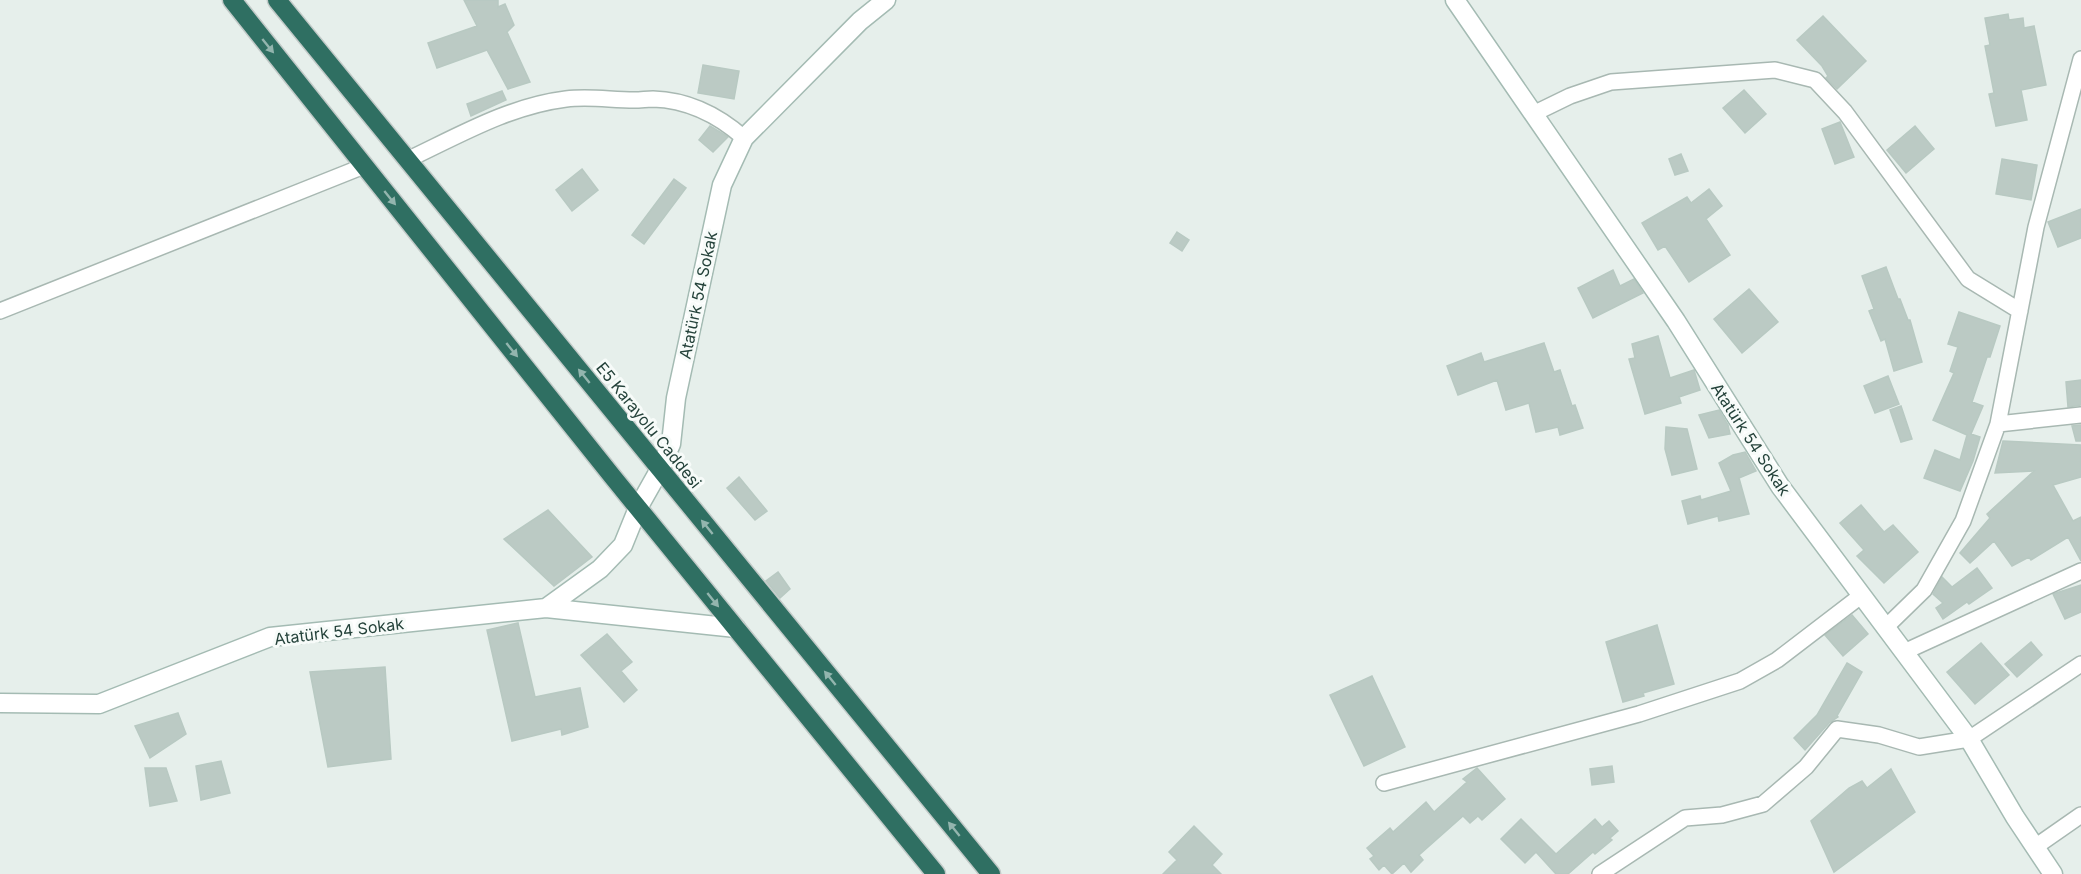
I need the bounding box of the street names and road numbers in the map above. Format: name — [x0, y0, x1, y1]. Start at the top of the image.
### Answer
street label: Atatürk 54 Sokak — [675, 229, 721, 361]
street label: E5 Karayolu Caddesi — [592, 358, 706, 492]
street label: Atatürk 54 Sokak — [1707, 379, 1795, 499]
street label: Atatürk 54 Sokak — [273, 613, 405, 649]

